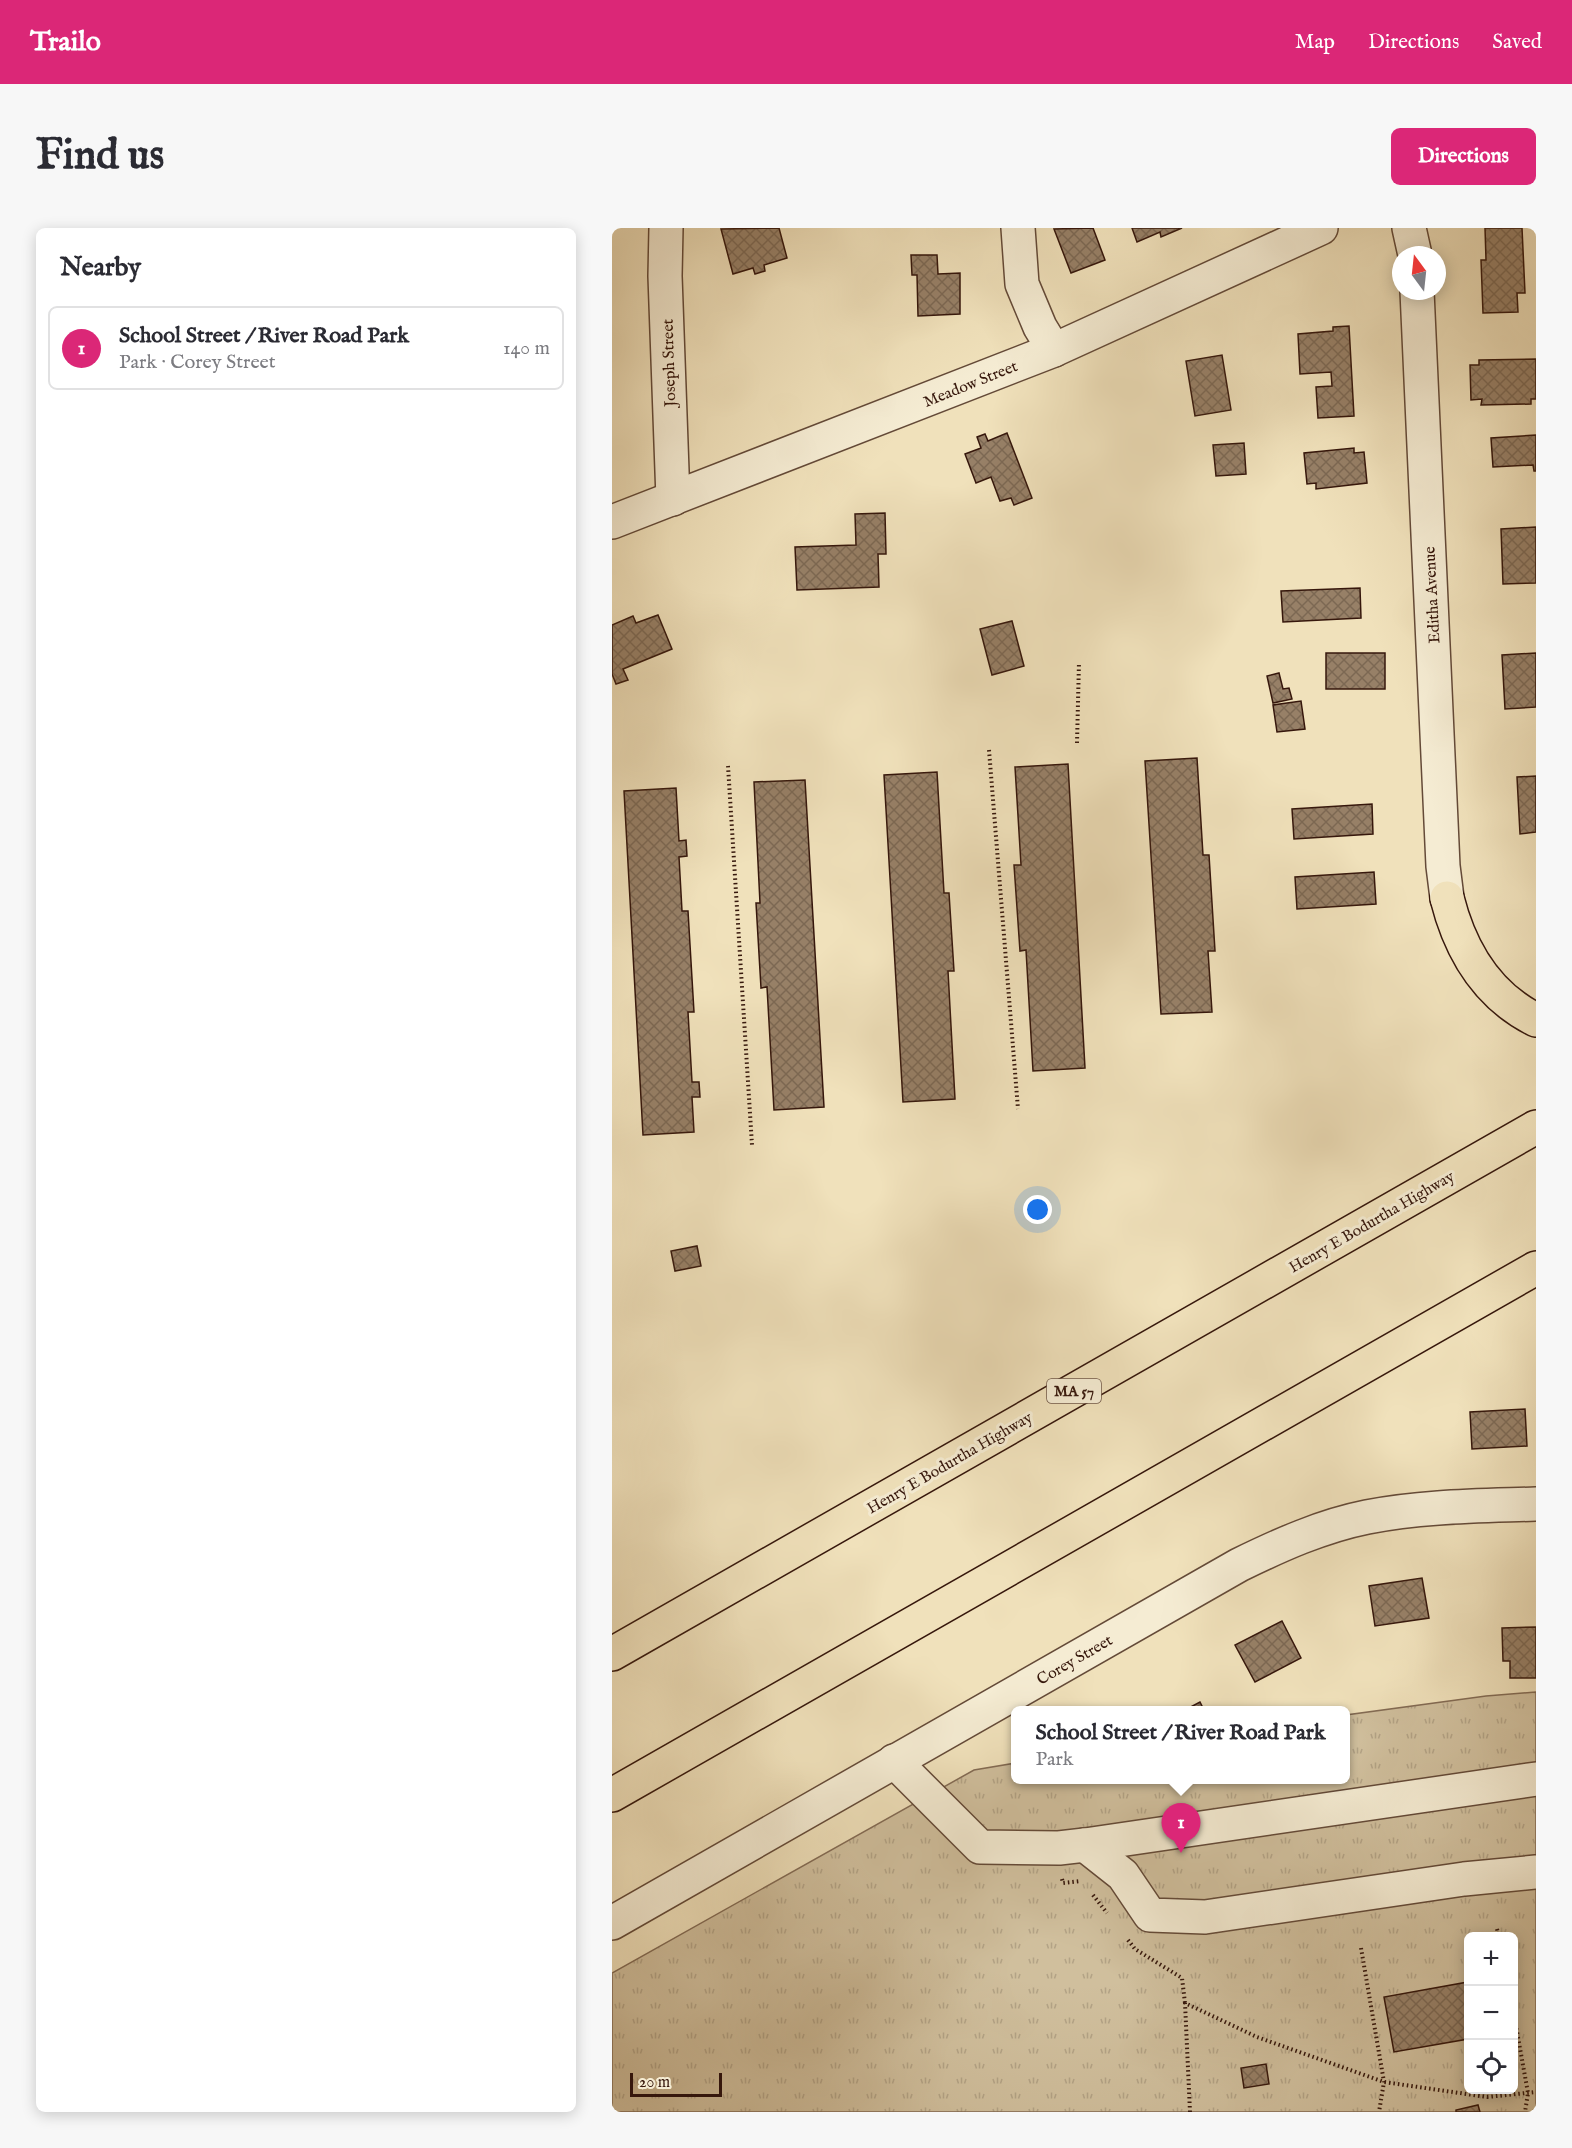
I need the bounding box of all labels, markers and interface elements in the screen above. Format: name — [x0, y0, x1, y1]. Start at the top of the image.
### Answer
text: Trailo — [30, 25, 101, 60]
text: Map — [1295, 29, 1335, 56]
text: Directions — [1368, 29, 1459, 56]
text: Saved — [1492, 29, 1542, 56]
button: Directions — [1391, 128, 1536, 185]
text: Find us — [36, 130, 164, 183]
north arrow — [1392, 246, 1446, 300]
text: Nearby — [60, 251, 141, 284]
street label: Joseph Street — [658, 318, 682, 409]
text: School Street / River Road Park — [119, 322, 409, 350]
text: 1 — [78, 336, 85, 361]
text: 140 m — [503, 336, 550, 361]
text: Park · Corey Street — [119, 350, 276, 375]
street label: Meadow Street — [921, 357, 1021, 413]
street label: Editha Avenue — [1420, 546, 1446, 644]
street label: Henry E Bodurtha Highway — [1286, 1167, 1458, 1278]
your location — [1023, 1195, 1052, 1224]
road number: MA 57 — [1047, 1379, 1101, 1403]
street label: Henry E Bodurtha Highway — [864, 1408, 1036, 1519]
street label: Corey Street — [1033, 1631, 1117, 1690]
popup — [1011, 1706, 1350, 1784]
text: School Street / River Road Park — [1036, 1719, 1325, 1747]
text: Park — [1036, 1747, 1074, 1772]
pin: 1 — [1162, 1804, 1200, 1853]
map controls — [1464, 1932, 1518, 2094]
button: + — [1464, 1932, 1518, 1986]
button: − — [1464, 1986, 1518, 2040]
button: locate — [1464, 2040, 1518, 2094]
scale bar — [630, 2070, 722, 2098]
text: 20 m — [639, 2073, 670, 2093]

